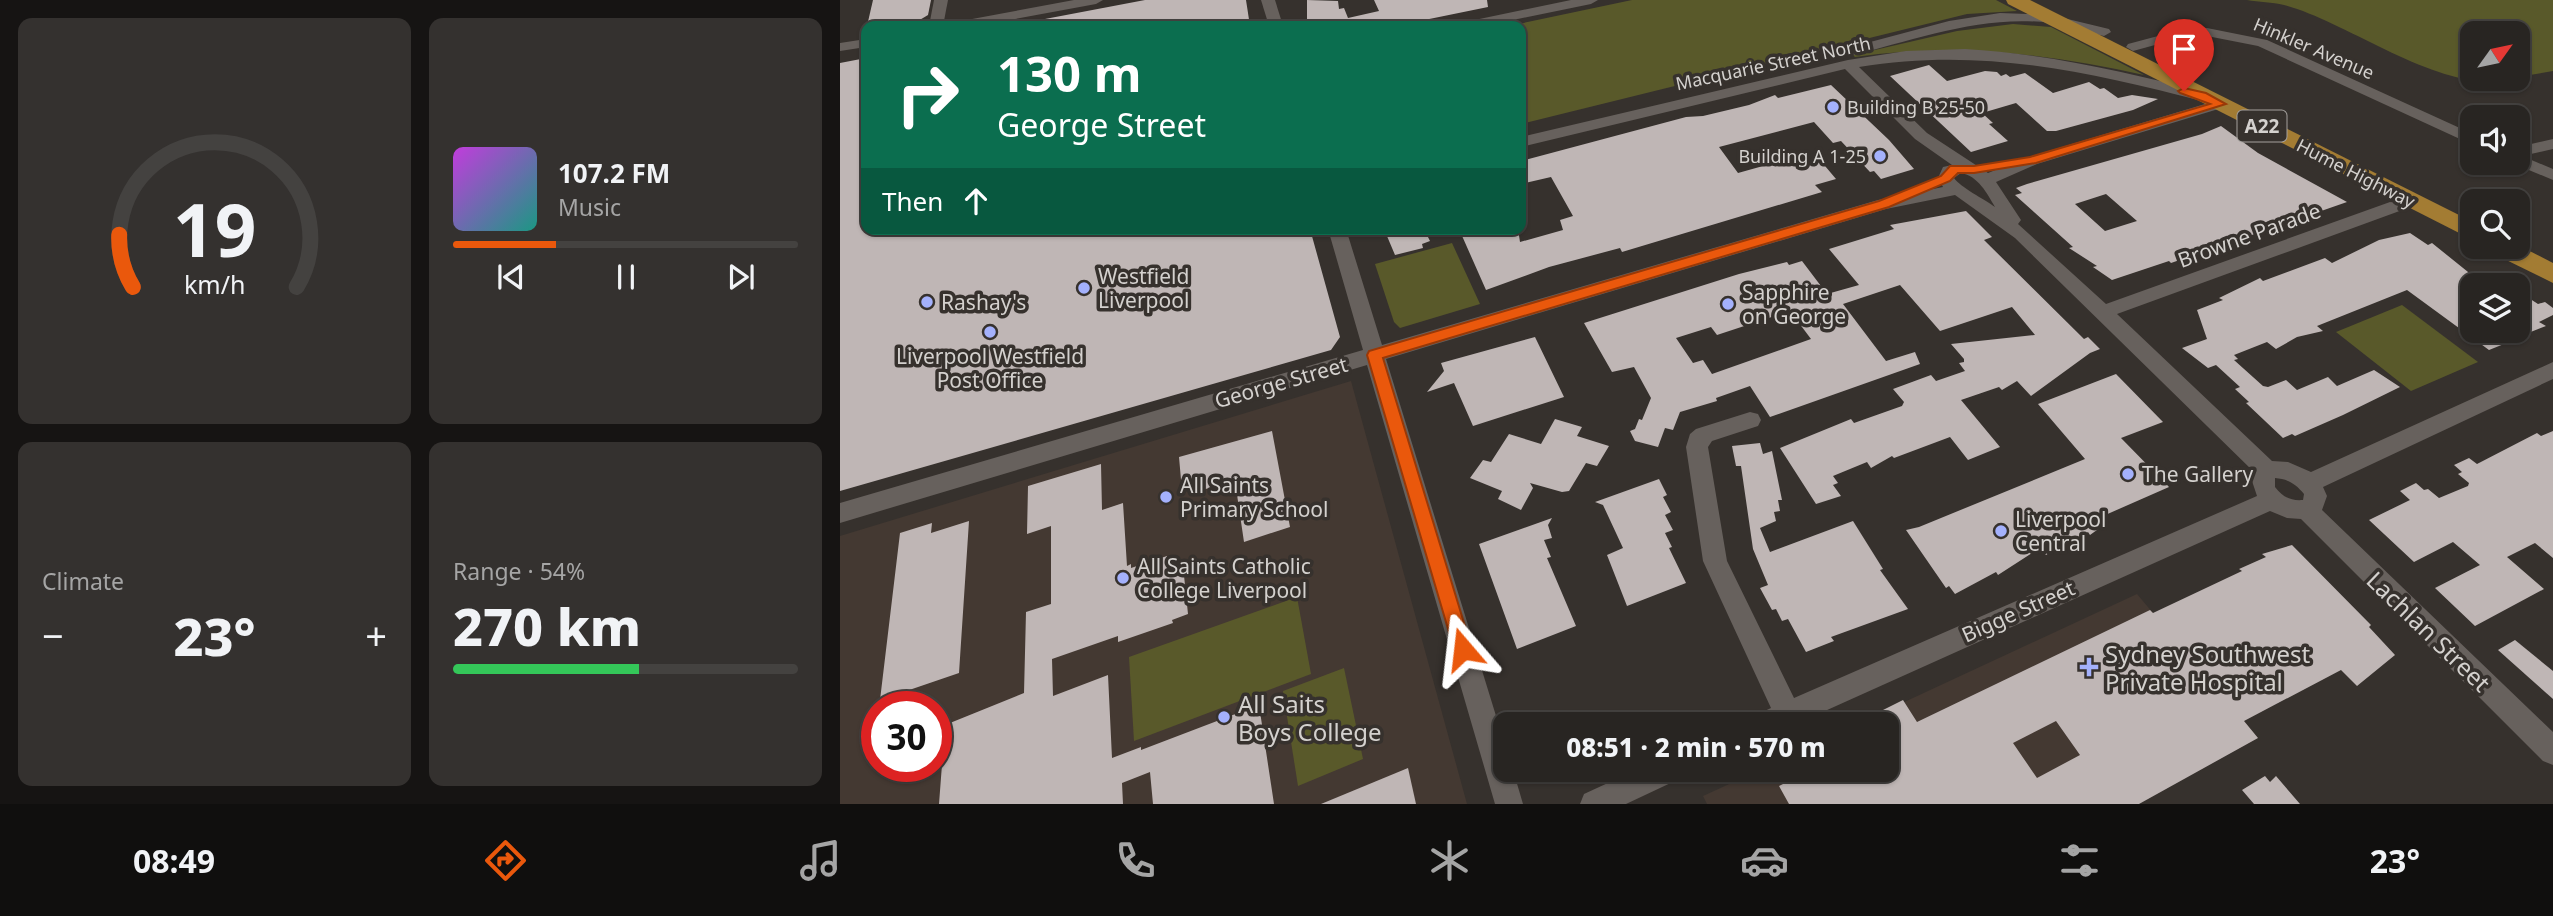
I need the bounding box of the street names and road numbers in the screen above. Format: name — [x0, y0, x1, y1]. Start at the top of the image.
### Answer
street label: Hinkler Avenue — [2250, 12, 2378, 84]
street label: Macquarie Street North — [1673, 31, 1873, 95]
road number: A22 — [2238, 110, 2286, 142]
street label: Hume Highway — [2293, 133, 2420, 214]
street label: Browne Parade — [2174, 196, 2324, 274]
street label: George Street — [1211, 350, 1351, 414]
street label: Lachlan Street — [2360, 564, 2498, 699]
street label: Bigge Street — [1957, 573, 2079, 648]

